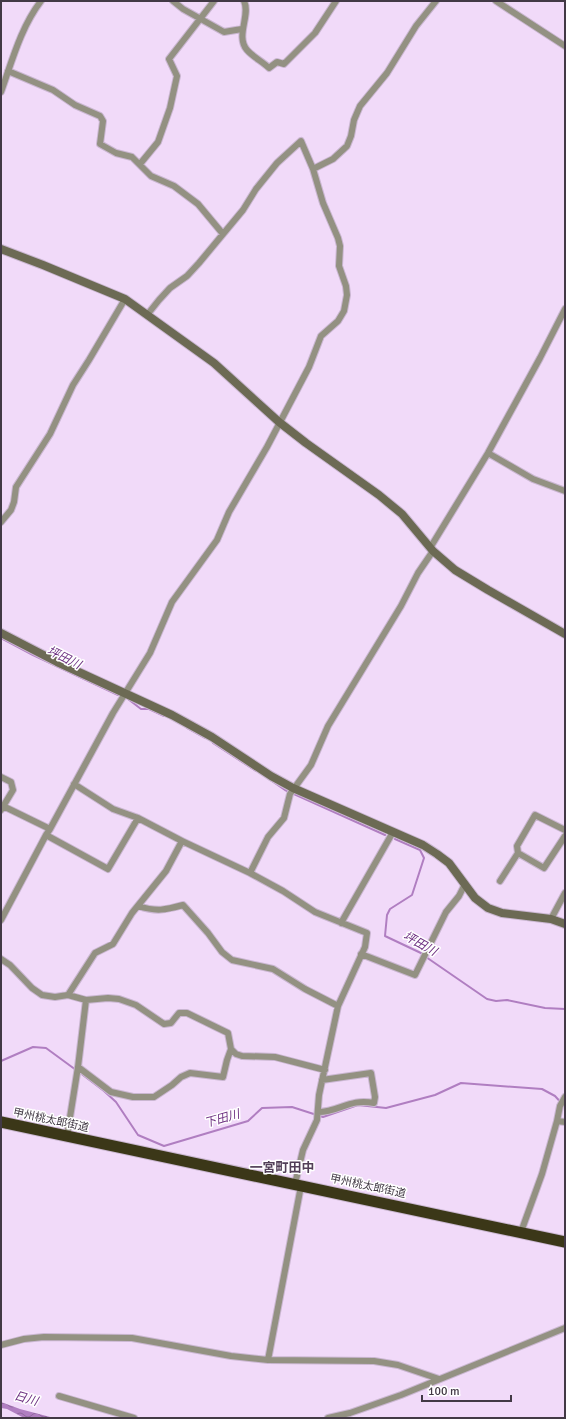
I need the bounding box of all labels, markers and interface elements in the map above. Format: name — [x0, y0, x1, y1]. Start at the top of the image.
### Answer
water label: 坪田川 — [45, 643, 85, 674]
water label: 坪田川 — [401, 929, 441, 960]
street label: 甲州桃太郎街道 — [12, 1106, 90, 1134]
water label: 下田川 — [203, 1106, 243, 1131]
district label: 一宮町田中 — [249, 1160, 315, 1176]
street label: 甲州桃太郎街道 — [329, 1172, 407, 1200]
scale bar — [422, 1377, 511, 1403]
text: 100 m — [428, 1384, 460, 1399]
water label: 日川 — [12, 1388, 42, 1410]

